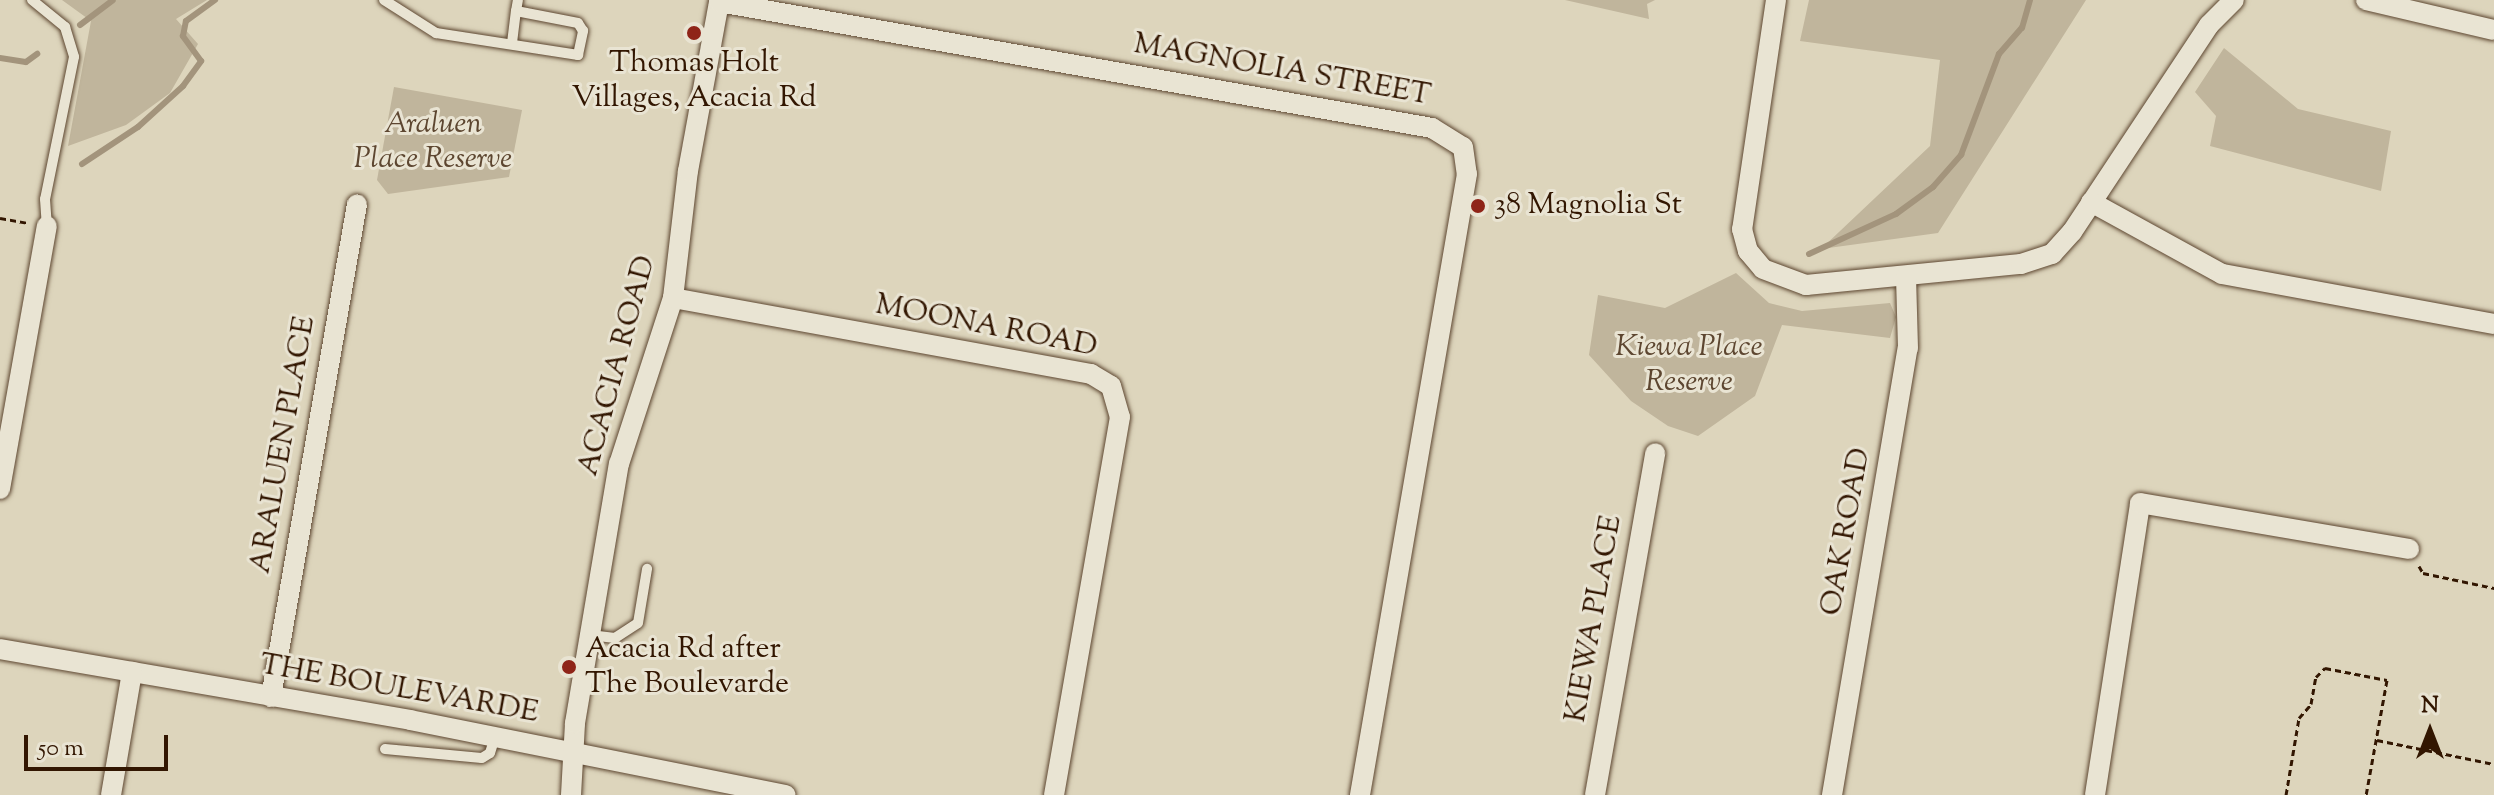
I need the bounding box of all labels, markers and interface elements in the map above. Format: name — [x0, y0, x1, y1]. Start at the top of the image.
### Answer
marker: Thomas Holt Villages, Acacia Rd — [685, 24, 703, 42]
street label: MAGNOLIA STREET — [1131, 27, 1433, 115]
place label: Thomas Holt Villages, Acacia Rd — [571, 46, 817, 116]
park label: Araluen Place Reserve — [354, 107, 512, 178]
place label: 38 Magnolia St — [1494, 188, 1682, 224]
marker: 38 Magnolia St — [1469, 197, 1487, 215]
street label: ACACIA ROAD — [571, 252, 665, 480]
street label: MOONA ROAD — [872, 288, 1100, 366]
street label: ARALUEN PLACE — [244, 314, 324, 576]
park label: Kiewa Place Reserve — [1615, 330, 1763, 400]
street label: OAK ROAD — [1815, 445, 1879, 619]
street label: KIEWA PLACE — [1559, 513, 1631, 725]
place label: Acacia Rd after The Boulevarde — [585, 632, 789, 702]
street label: THE BOULEVARDE — [257, 648, 541, 732]
marker: Acacia Rd after The Boulevarde — [560, 658, 578, 676]
north arrow — [2390, 691, 2470, 771]
text: N — [2421, 691, 2439, 723]
scale bar — [28, 719, 172, 769]
text: 50 m — [38, 732, 84, 766]

